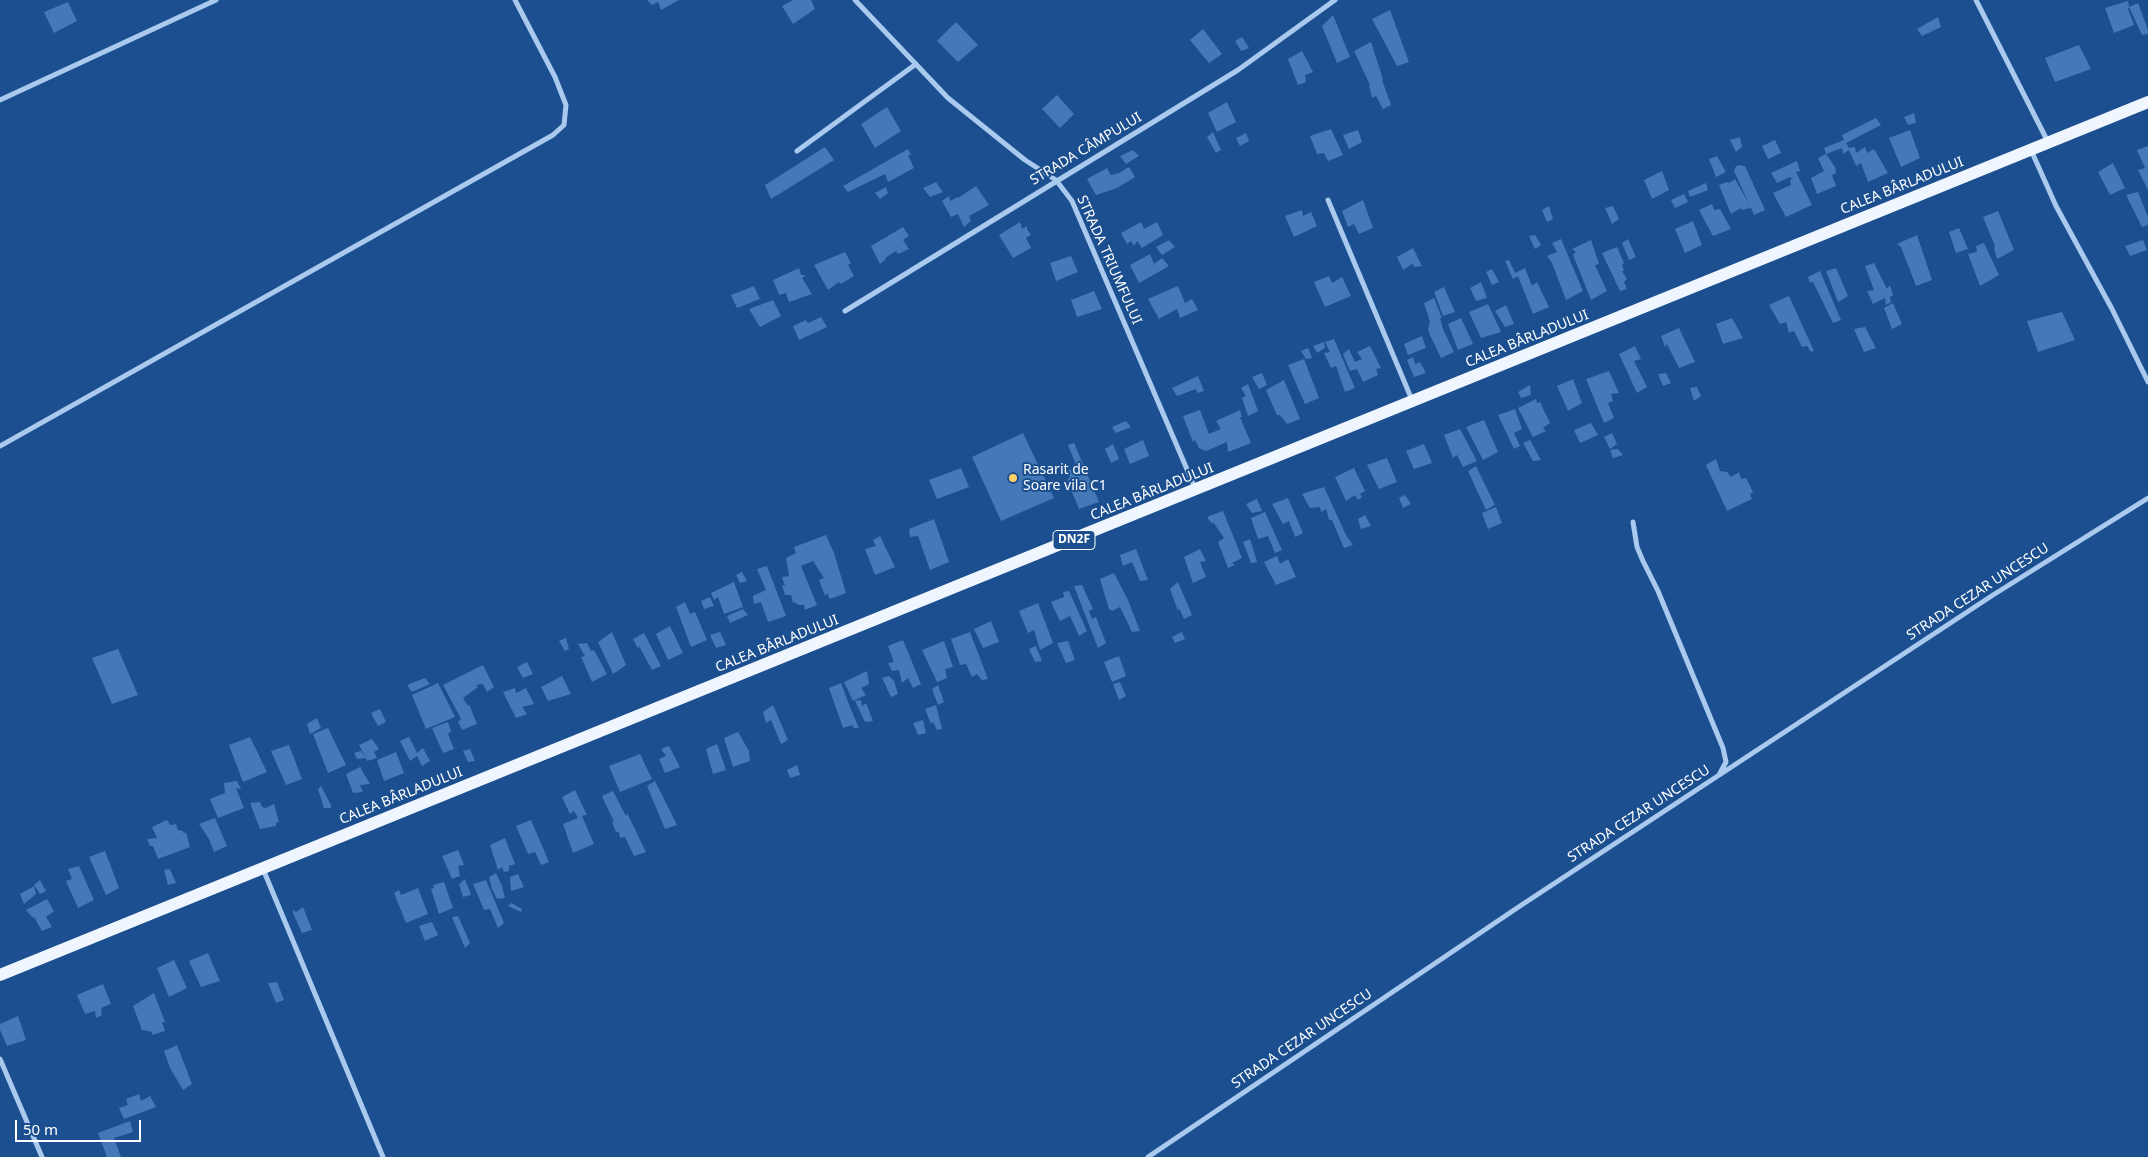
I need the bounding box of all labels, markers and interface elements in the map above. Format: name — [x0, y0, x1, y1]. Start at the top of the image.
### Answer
street label: STRADA CÂMPULUI — [1027, 109, 1145, 189]
street label: CALEA BÂRLADULUI — [1838, 154, 1966, 218]
street label: STRADA TRIUMFULUI — [1073, 193, 1145, 327]
street label: CALEA BÂRLADULUI — [1463, 307, 1591, 371]
street label: CALEA BÂRLADULUI — [1088, 460, 1216, 524]
place label: Rasarit de Soare vila C1 — [1023, 462, 1107, 494]
marker: Rasarit de Soare vila C1 — [1007, 472, 1019, 484]
road number: DN2F — [1053, 530, 1095, 550]
street label: STRADA CEZAR UNCESCU — [1904, 540, 2052, 644]
street label: CALEA BÂRLADULUI — [713, 612, 841, 676]
street label: STRADA CEZAR UNCESCU — [1565, 762, 1713, 866]
street label: CALEA BÂRLADULUI — [337, 764, 465, 828]
street label: STRADA CEZAR UNCESCU — [1229, 986, 1375, 1092]
scale bar — [18, 1110, 144, 1142]
text: 50 m — [23, 1119, 58, 1139]

